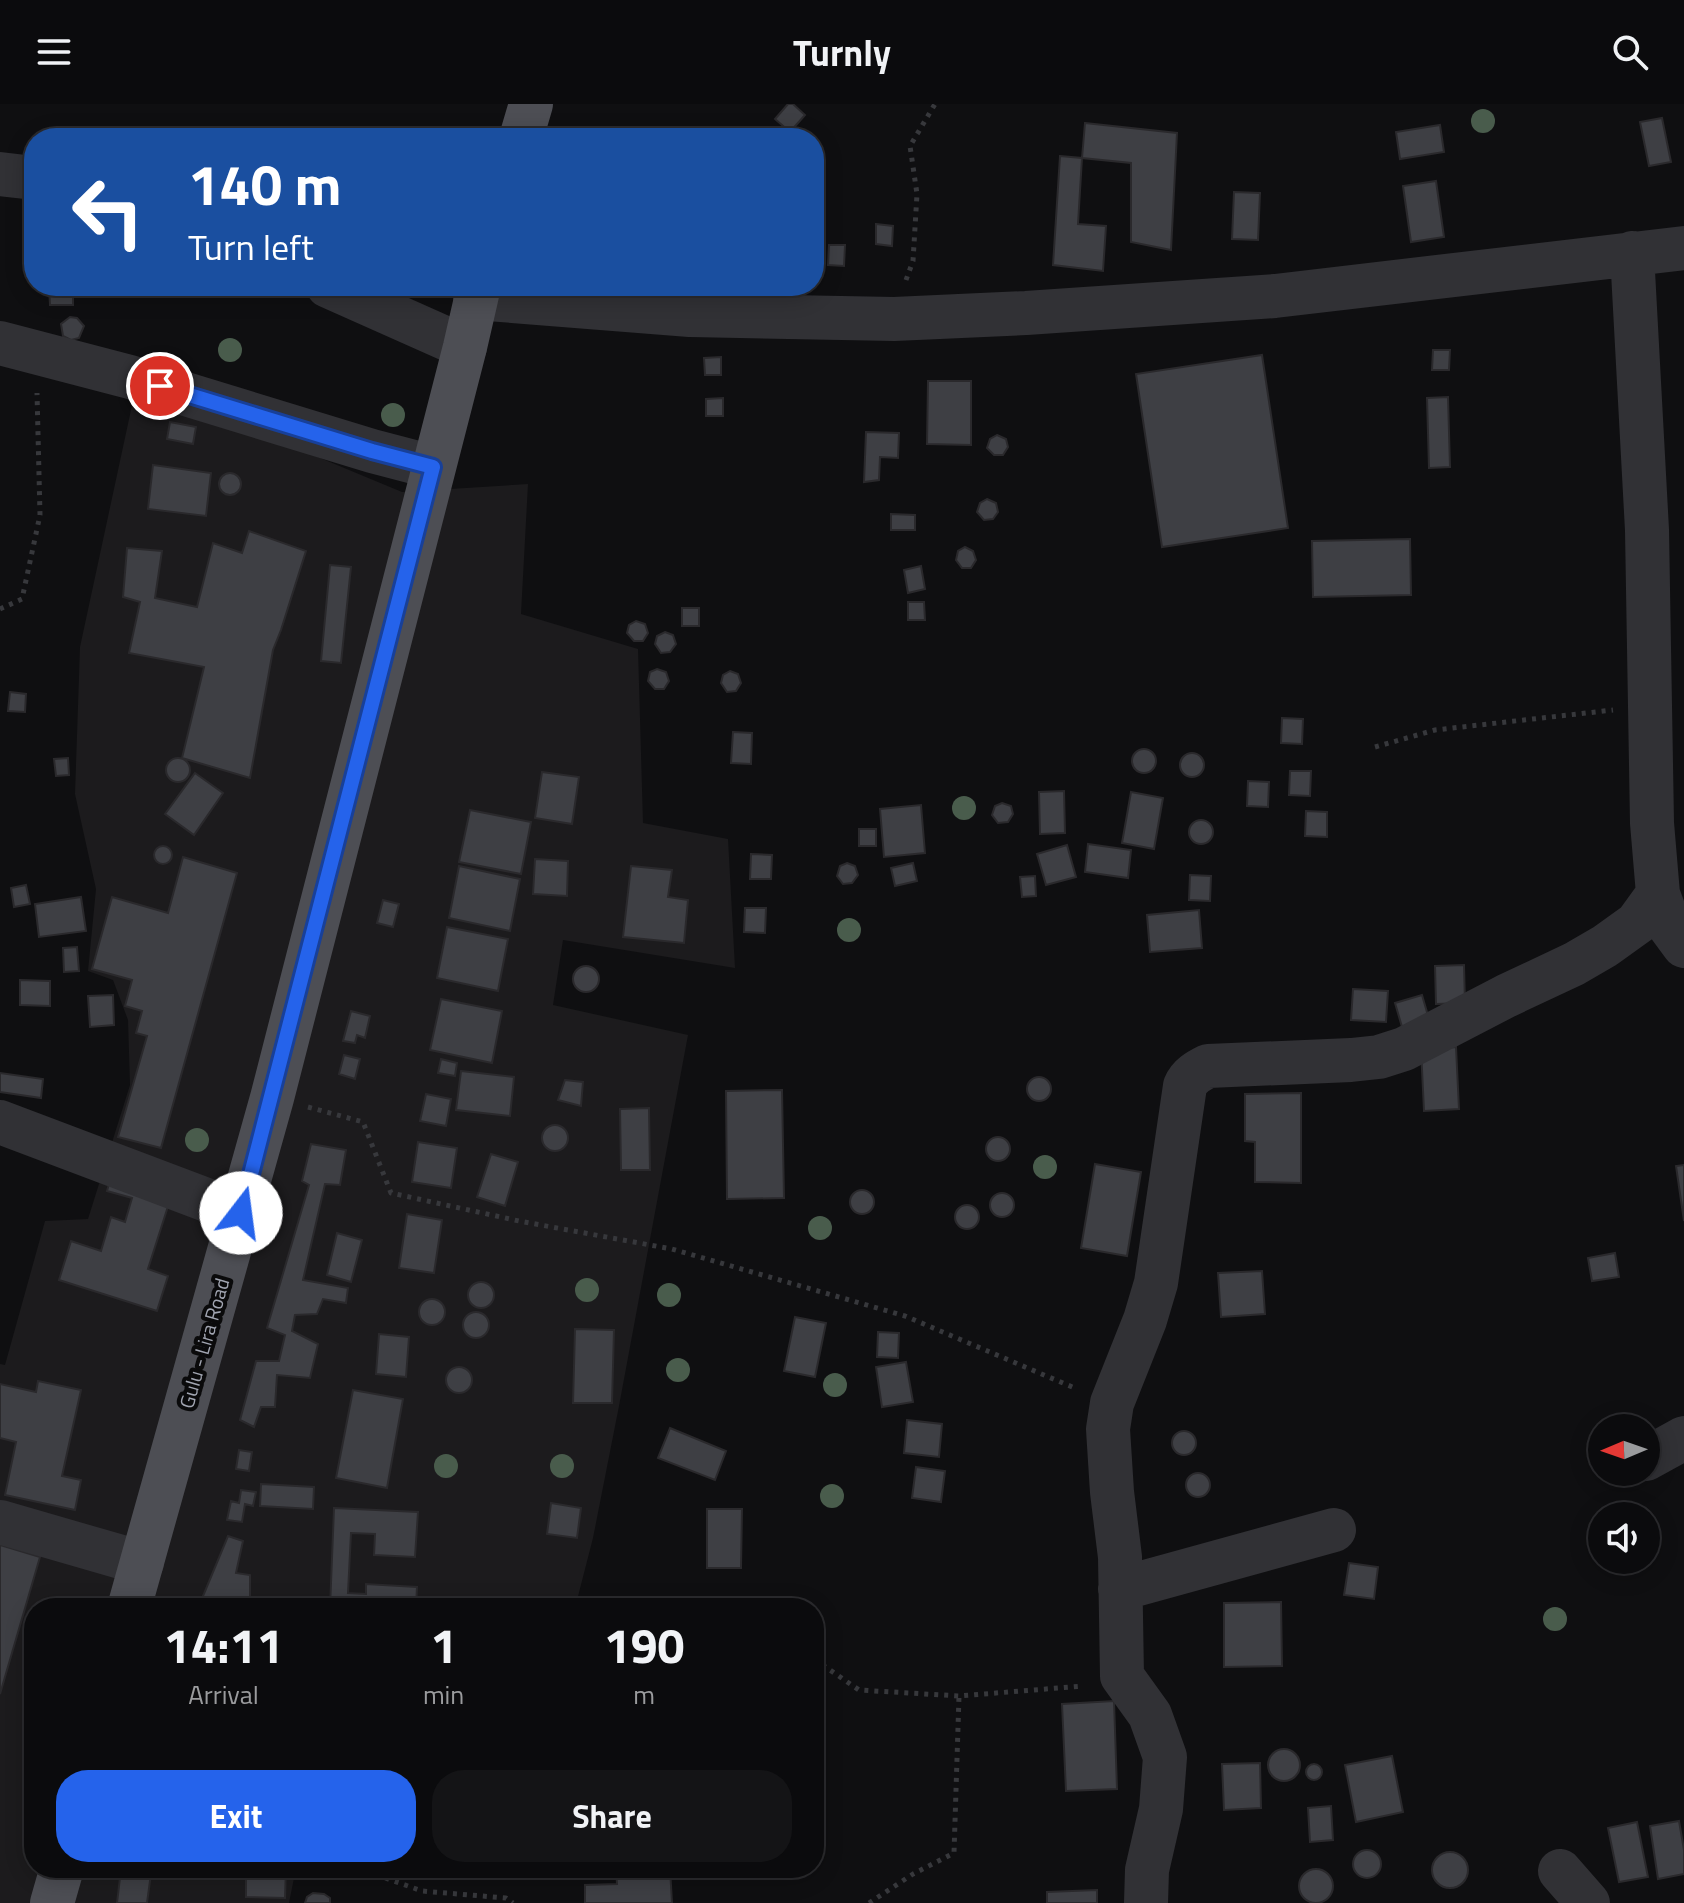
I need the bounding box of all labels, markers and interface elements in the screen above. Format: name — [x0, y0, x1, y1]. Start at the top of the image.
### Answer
text: Turnly — [793, 25, 891, 80]
icon: menu — [32, 30, 76, 74]
icon: search — [1608, 30, 1652, 74]
text: 140 m — [188, 142, 341, 227]
icon: left — [56, 160, 160, 264]
text: Turn left — [188, 219, 314, 274]
pin — [126, 352, 194, 420]
icon: arrive — [138, 364, 182, 408]
position arrow — [199, 1171, 283, 1255]
street label: Gulu - Lira Road — [171, 1274, 237, 1412]
north arrow — [1588, 1414, 1660, 1486]
map controls — [1588, 1414, 1660, 1574]
button: sound — [1588, 1502, 1660, 1574]
text: 14:11 — [164, 1609, 283, 1682]
text: 1 — [430, 1609, 457, 1682]
text: 190 — [604, 1609, 684, 1682]
text: Arrival — [188, 1675, 259, 1714]
text: min — [423, 1675, 464, 1714]
text: m — [633, 1675, 655, 1714]
button: Exit — [56, 1770, 416, 1862]
button: Share — [432, 1770, 792, 1862]

